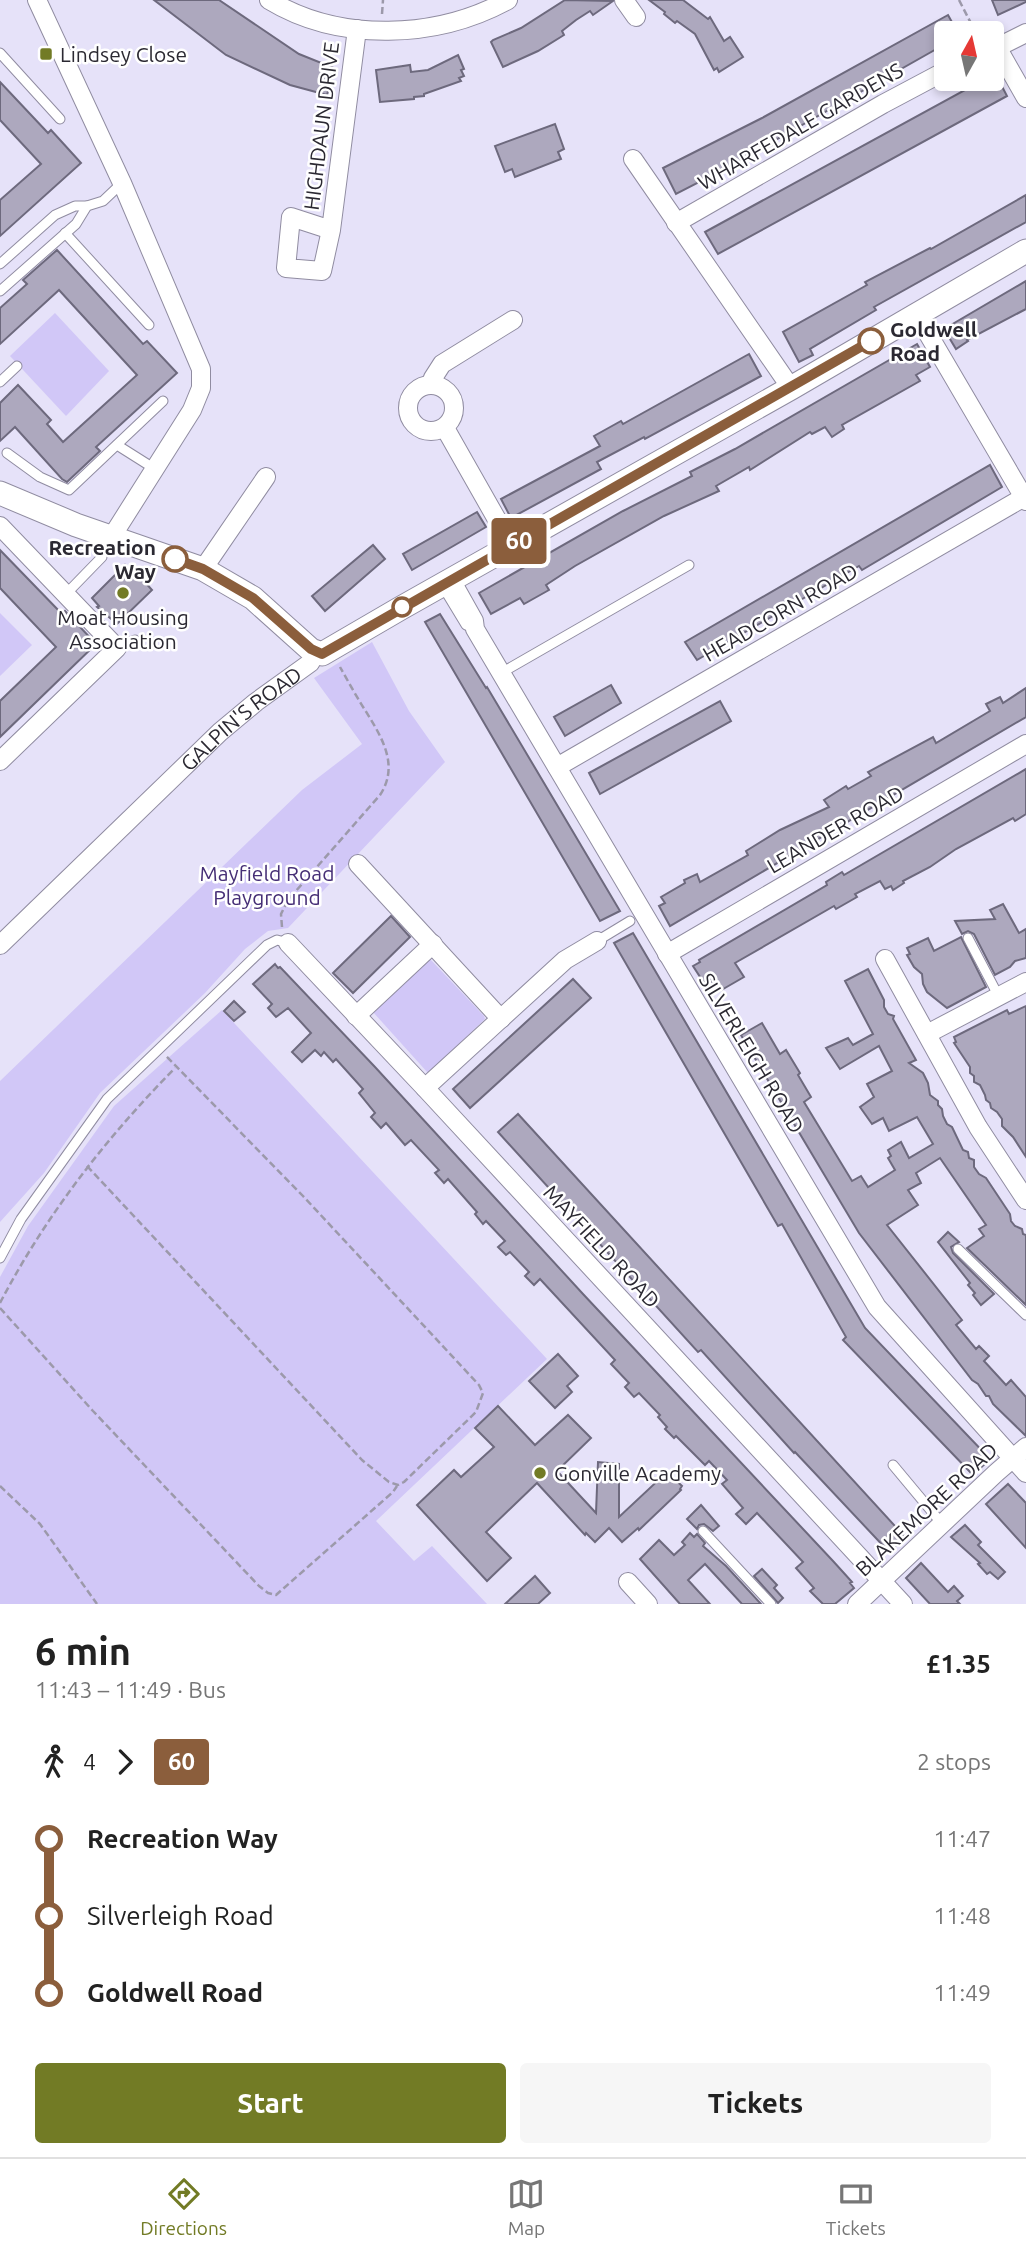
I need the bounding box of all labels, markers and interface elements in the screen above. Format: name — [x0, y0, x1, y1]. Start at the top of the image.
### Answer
north arrow — [934, 21, 1004, 91]
map controls — [934, 21, 1004, 91]
street label: HIGHDAUN DRIVE — [299, 40, 343, 212]
place label: Lindsey Close — [60, 42, 187, 66]
marker: Lindsey Close — [38, 46, 54, 62]
street label: WHARFEDALE GARDENS — [693, 57, 907, 195]
place label: Goldwell Road — [890, 317, 977, 365]
marker: Goldwell Road — [858, 328, 884, 354]
line badge: 60 — [488, 518, 550, 564]
text: 60 — [505, 527, 533, 554]
place label: Recreation Way — [48, 535, 156, 583]
marker: Recreation Way — [162, 546, 188, 572]
street label: HEADCORN ROAD — [698, 558, 862, 666]
marker: Moat Housing Association — [115, 585, 131, 601]
unlabelled marker — [392, 597, 412, 617]
place label: Moat Housing Association — [57, 605, 189, 653]
street label: GALPIN'S ROAD — [176, 661, 306, 775]
street label: LEANDER ROAD — [762, 780, 908, 878]
park label: Mayfield Road Playground — [200, 861, 334, 909]
street label: SILVERLEIGH ROAD — [695, 969, 809, 1137]
street label: MAYFIELD ROAD — [539, 1180, 665, 1312]
street label: BLAKEMORE ROAD — [850, 1437, 1002, 1581]
place label: Gonville Academy — [554, 1461, 721, 1485]
marker: Gonville Academy — [532, 1465, 548, 1481]
text: 6 min — [35, 1630, 131, 1672]
text: £1.35 — [926, 1649, 991, 1678]
text: 11:43 – 11:49 · Bus — [35, 1677, 226, 1702]
icon: walk — [35, 1743, 73, 1781]
icon: forward — [106, 1743, 144, 1781]
text: 60 — [168, 1748, 195, 1775]
text: 4 — [83, 1749, 96, 1774]
text: 2 stops — [917, 1749, 991, 1774]
text: Recreation Way — [87, 1824, 278, 1853]
text: 11:47 — [933, 1826, 991, 1851]
text: Silverleigh Road — [87, 1901, 274, 1930]
text: 11:48 — [933, 1903, 991, 1928]
text: Goldwell Road — [87, 1978, 263, 2007]
text: 11:49 — [933, 1980, 991, 2005]
button: Start — [35, 2063, 506, 2143]
button: Tickets — [520, 2063, 991, 2143]
tab: Directions — [140, 2175, 227, 2239]
tab: Map — [507, 2175, 545, 2239]
tab: Tickets — [826, 2175, 886, 2239]

